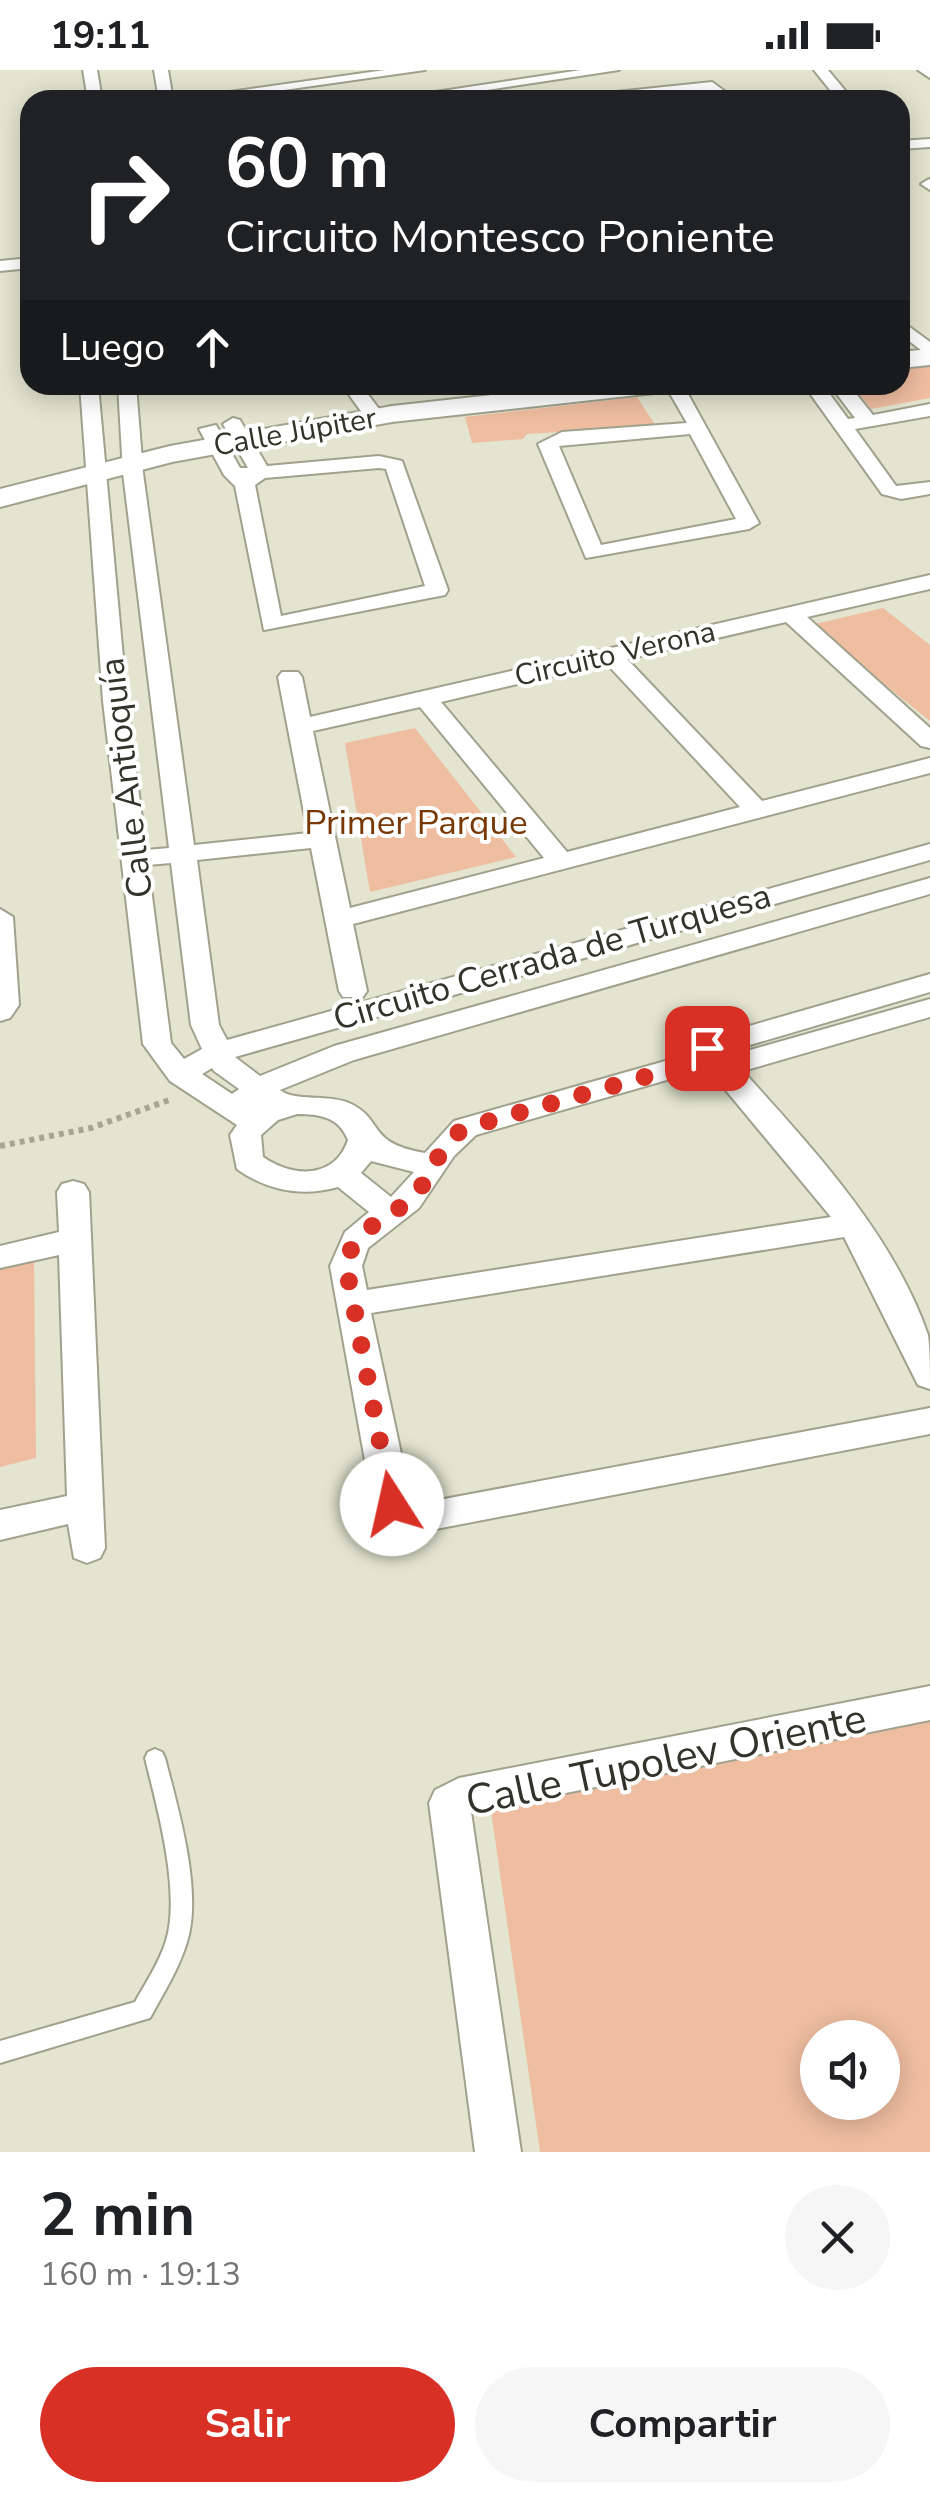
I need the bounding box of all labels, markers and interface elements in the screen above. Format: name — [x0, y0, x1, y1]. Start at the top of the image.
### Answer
text: 19:11 — [50, 10, 151, 61]
text: 60 m — [225, 116, 389, 212]
icon: right — [60, 130, 190, 260]
text: Circuito Montesco Poniente — [225, 207, 775, 268]
icon: ahead — [185, 320, 240, 375]
text: Luego — [60, 322, 165, 373]
street label: Calle Júpiter — [210, 397, 380, 467]
street label: Circuito Verona — [510, 611, 720, 697]
street label: Calle Antioquía — [88, 655, 164, 901]
park label: Primer Parque — [304, 799, 528, 846]
street label: Circuito Cerrada de Turquesa — [328, 872, 776, 1042]
pin — [665, 1006, 750, 1091]
icon: arrive — [680, 1021, 735, 1076]
position arrow — [340, 1452, 444, 1556]
street label: Calle Tupolev Oriente — [461, 1690, 871, 1830]
map controls — [800, 2020, 900, 2120]
button: sound — [800, 2020, 900, 2120]
text: 2 min — [40, 2174, 195, 2256]
button: close — [785, 2185, 890, 2290]
text: 160 m · 19:13 — [40, 2253, 241, 2296]
button: Salir — [40, 2367, 455, 2482]
button: Compartir — [475, 2367, 890, 2482]

